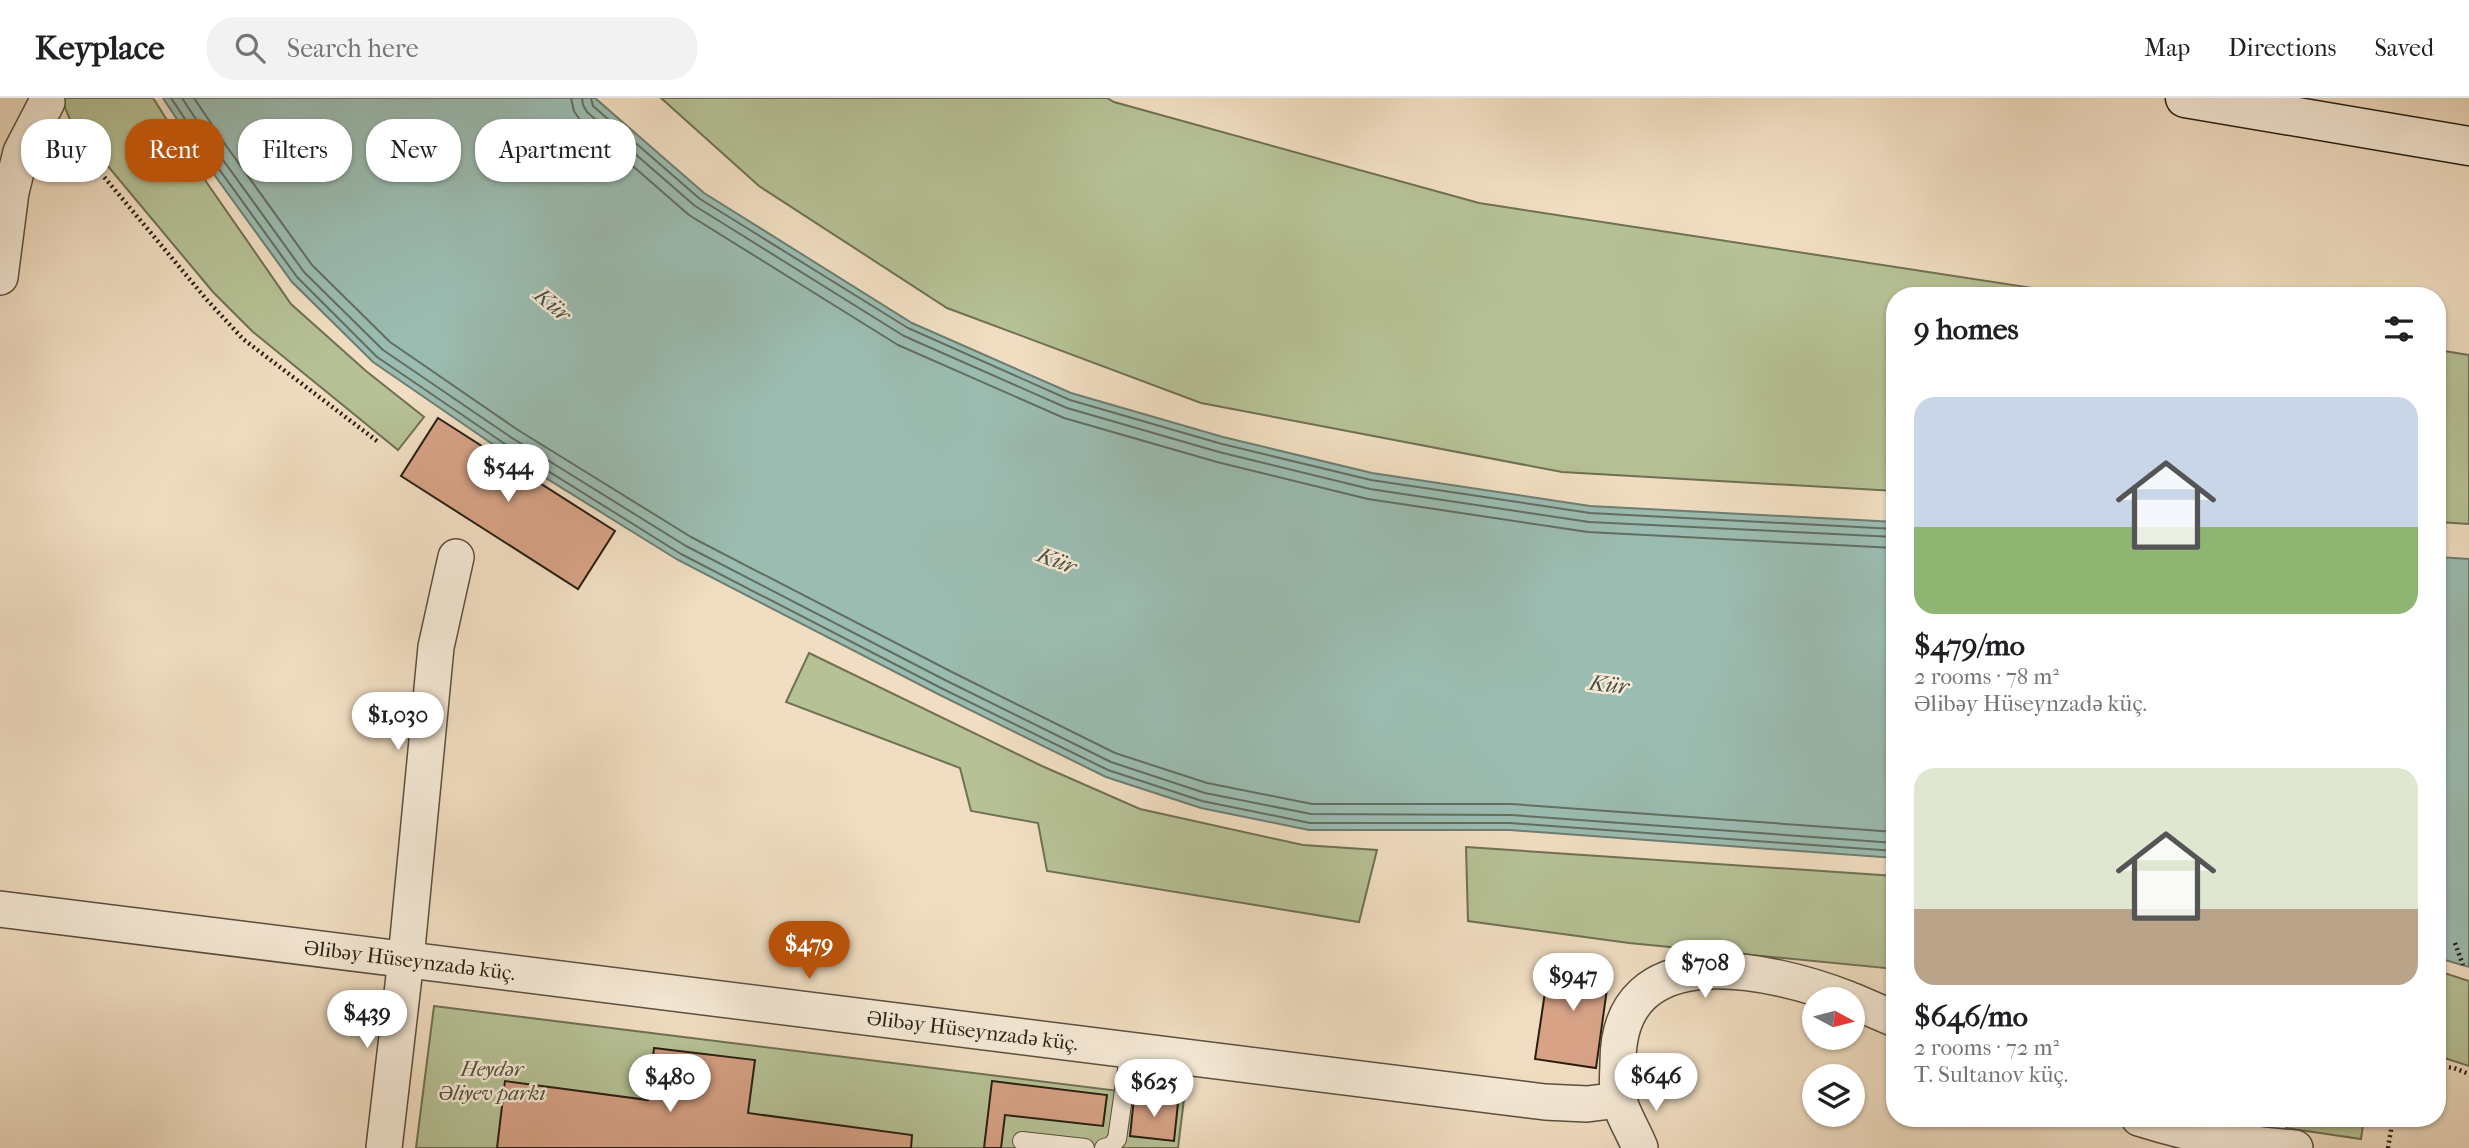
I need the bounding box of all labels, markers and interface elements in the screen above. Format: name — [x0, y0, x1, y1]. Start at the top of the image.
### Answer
search box — [207, 17, 697, 80]
text: Keyplace — [35, 29, 165, 68]
icon: search — [231, 29, 269, 67]
text: Search here — [287, 33, 419, 64]
text: Map — [2144, 34, 2190, 62]
text: Directions — [2228, 34, 2336, 62]
text: Saved — [2374, 34, 2434, 62]
chip: Buy — [21, 119, 111, 182]
chip: Rent — [125, 119, 224, 182]
chip: Filters — [238, 119, 352, 182]
chip: New — [366, 119, 461, 182]
chip: Apartment — [475, 119, 636, 182]
water label: Kür — [527, 280, 578, 329]
icon: filters — [2380, 310, 2418, 348]
text: 9 homes — [1914, 312, 2019, 347]
icon: home — [2103, 442, 2229, 568]
pin: $544 — [467, 444, 549, 504]
text: $544 — [483, 453, 533, 480]
water label: Kür — [1032, 540, 1082, 581]
text: $479/mo — [1914, 628, 2025, 663]
text: 2 rooms · 78 m² — [1914, 663, 2059, 690]
water label: Kür — [1586, 668, 1632, 701]
text: Əlibəy Hüseynzadə küç. — [1914, 690, 2147, 717]
pin: $1,030 — [341, 692, 455, 752]
text: $1,030 — [368, 701, 428, 728]
icon: home — [2103, 813, 2229, 939]
pin: $479 — [768, 922, 850, 981]
text: $479 — [785, 930, 833, 957]
street label: Əlibəy Hüseynzadə küç. — [303, 935, 517, 985]
pin: $708 — [1664, 940, 1746, 1000]
text: $708 — [1681, 949, 1729, 976]
pin: $947 — [1532, 954, 1614, 1013]
text: $947 — [1549, 962, 1597, 989]
north arrow — [1802, 987, 1866, 1050]
map controls — [1802, 987, 1865, 1127]
pin: $439 — [326, 990, 408, 1050]
text: $439 — [343, 999, 391, 1026]
text: $646/mo — [1914, 999, 2028, 1034]
street label: Əlibəy Hüseynzadə küç. — [865, 1005, 1080, 1056]
text: 2 rooms · 72 m² — [1914, 1034, 2059, 1061]
pin: $480 — [629, 1054, 711, 1114]
pin: $646 — [1615, 1054, 1697, 1113]
park label: Heydər Əliyev parkı — [438, 1057, 546, 1105]
pin: $625 — [1113, 1060, 1195, 1119]
text: T. Sultanov küç. — [1914, 1061, 2068, 1088]
text: $646 — [1630, 1062, 1682, 1089]
text: $480 — [645, 1063, 695, 1090]
button: layers — [1802, 1064, 1865, 1127]
text: $625 — [1131, 1068, 1177, 1095]

